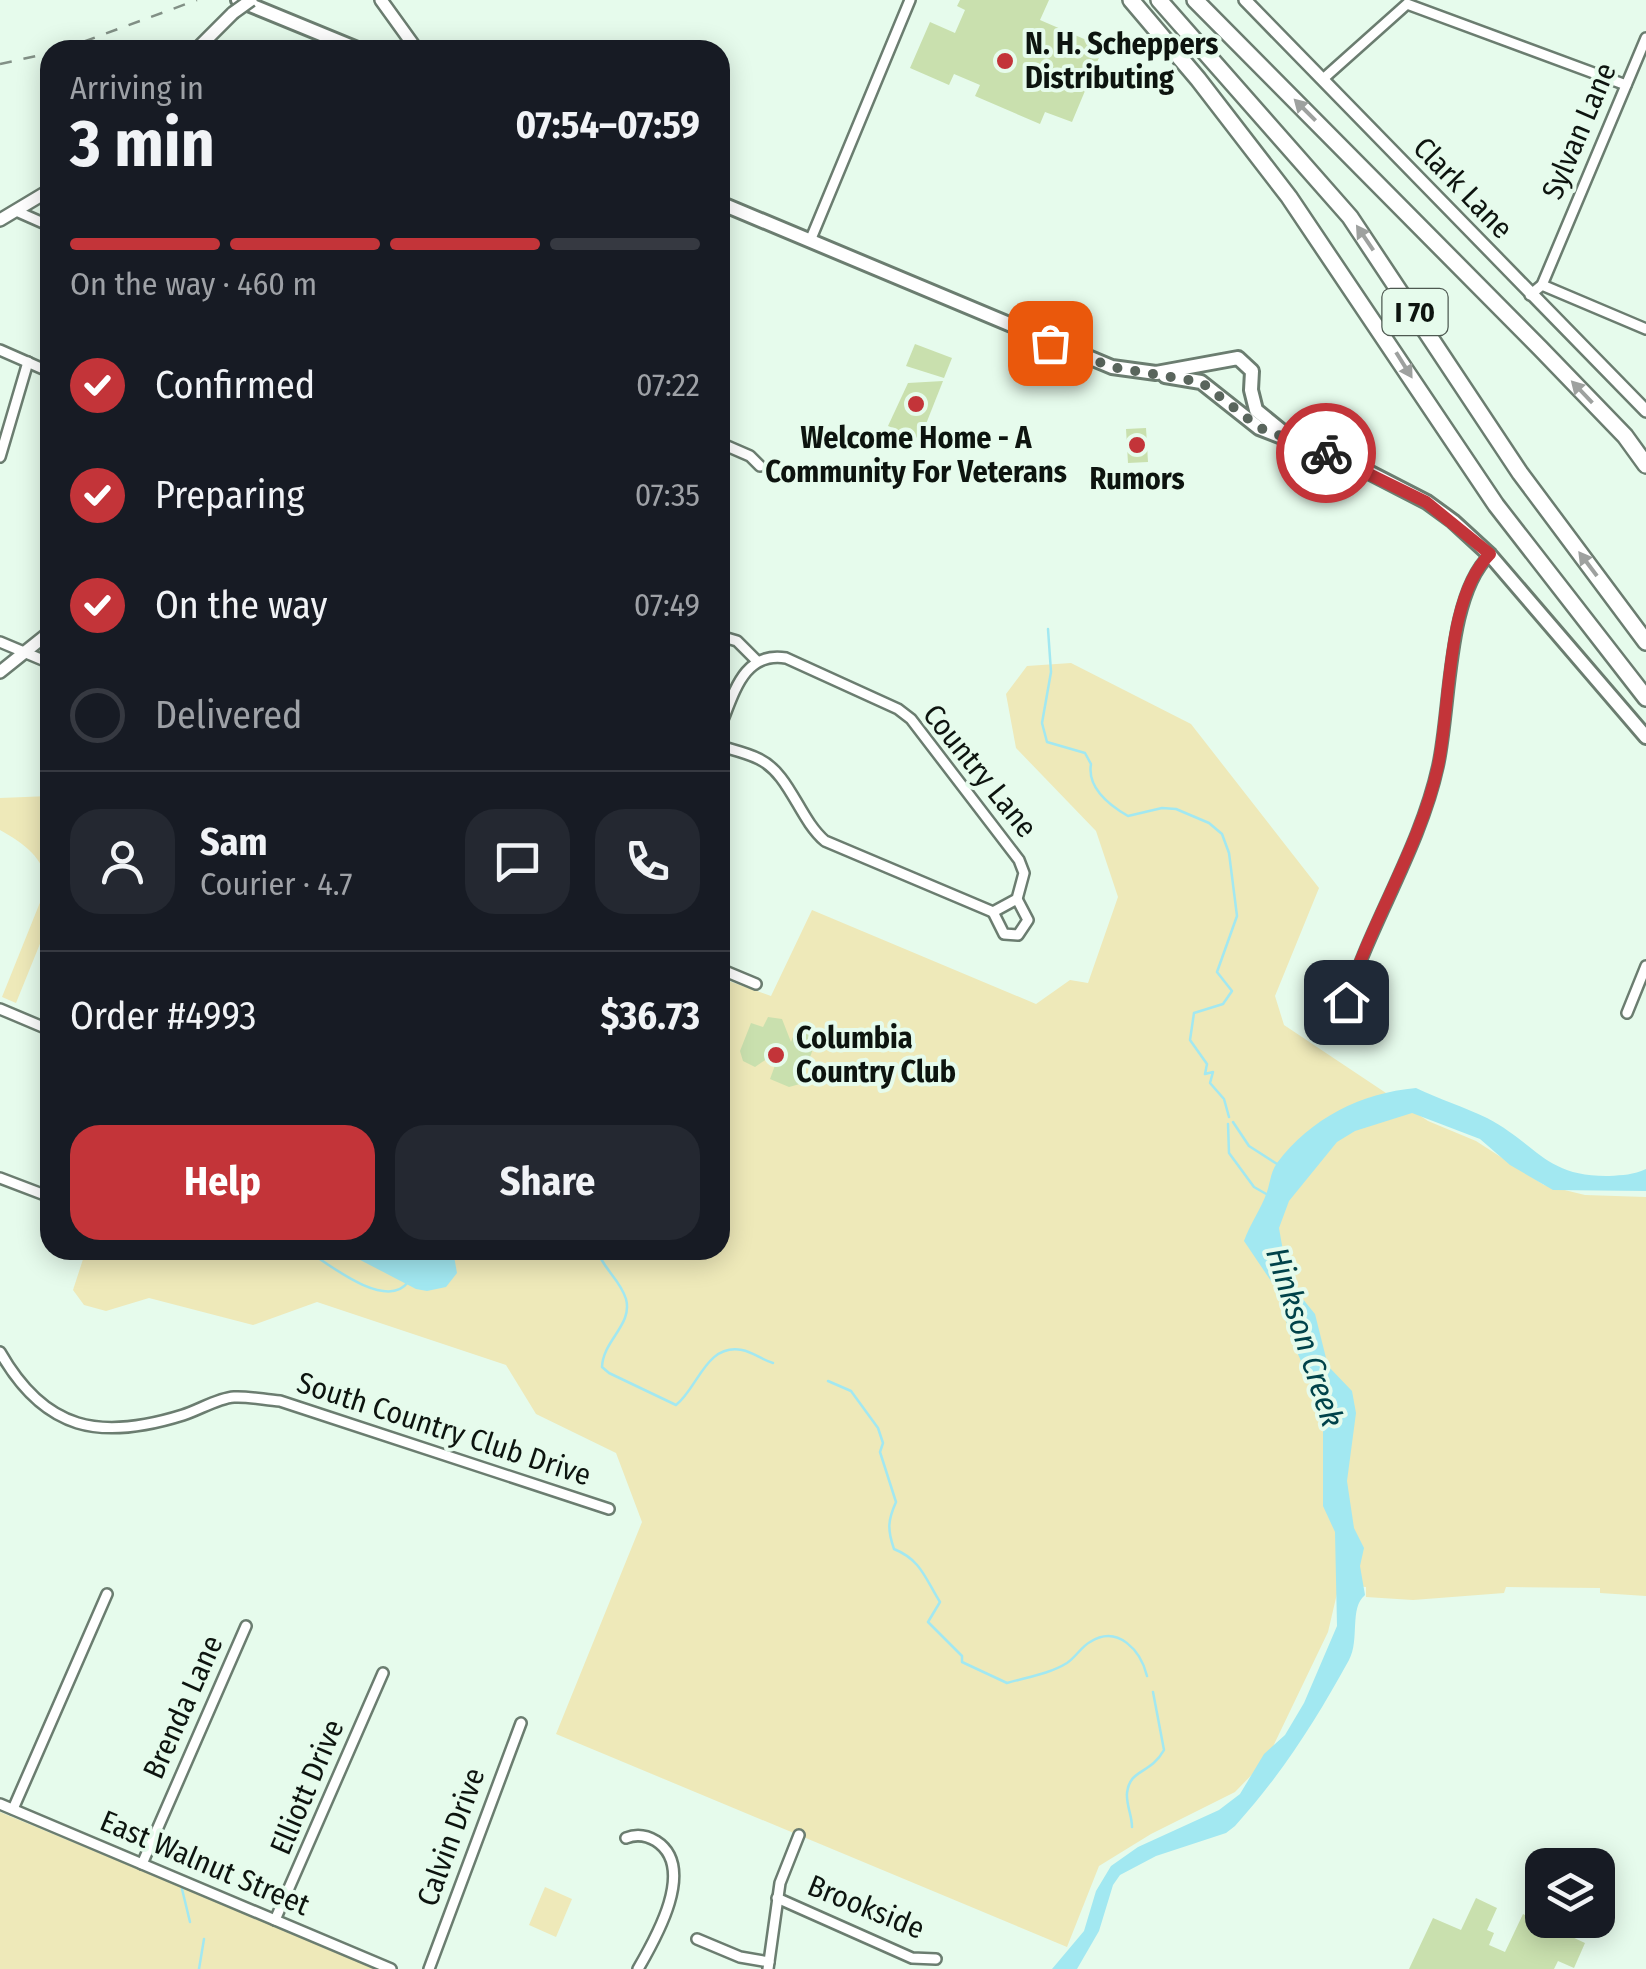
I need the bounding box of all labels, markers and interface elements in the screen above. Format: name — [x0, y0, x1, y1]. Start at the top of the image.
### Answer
place label: N. H. Scheppers Distributing — [1025, 26, 1218, 96]
marker: N. H. Scheppers Distributing — [994, 50, 1016, 72]
street label: Sylvan Lane — [1534, 57, 1624, 205]
text: Arriving in — [70, 69, 204, 107]
one-way arrow — [1293, 99, 1317, 123]
text: 07:54–07:59 — [516, 102, 700, 148]
text: 3 min — [70, 105, 215, 183]
street label: Clark Lane — [1406, 130, 1520, 246]
one-way arrow — [1356, 225, 1375, 252]
text: On the way · 460 m — [70, 265, 317, 303]
road number: I 70 — [1382, 289, 1448, 335]
pin — [1008, 301, 1093, 386]
icon: bag — [1023, 316, 1078, 371]
one-way arrow — [1394, 351, 1412, 379]
icon: check — [70, 358, 125, 413]
text: Confirmed — [155, 362, 315, 408]
text: 07:22 — [636, 366, 700, 404]
one-way arrow — [1571, 380, 1594, 404]
marker: Welcome Home - A Community For Veterans — [905, 393, 927, 415]
courier — [1276, 403, 1376, 503]
place label: Welcome Home - A Community For Veterans — [765, 420, 1067, 490]
icon: bike — [1299, 426, 1354, 481]
marker: Rumors — [1126, 434, 1148, 456]
place label: Rumors — [1089, 461, 1185, 497]
icon: check — [70, 468, 125, 523]
text: Preparing — [155, 472, 304, 518]
text: 07:35 — [635, 476, 700, 514]
one-way arrow — [1578, 551, 1598, 577]
icon: check — [70, 578, 125, 633]
text: On the way — [155, 582, 327, 628]
text: 07:49 — [634, 586, 700, 624]
text: Delivered — [155, 692, 302, 738]
street label: Country Lane — [915, 697, 1045, 845]
button: person — [70, 809, 175, 914]
button: chat — [465, 809, 570, 914]
button: phone — [595, 809, 700, 914]
text: Sam — [200, 819, 268, 865]
text: Courier · 4.7 — [200, 865, 352, 903]
pin — [1304, 960, 1389, 1045]
icon: home — [1319, 975, 1374, 1030]
text: Order #4993 — [70, 993, 256, 1039]
text: $36.73 — [600, 993, 700, 1039]
place label: Columbia Country Club — [796, 1020, 956, 1090]
marker: Columbia Country Club — [765, 1044, 787, 1066]
button: Help — [70, 1125, 375, 1240]
button: Share — [395, 1125, 700, 1240]
water label: Hinkson Creek — [1258, 1243, 1352, 1432]
street label: South Country Club Drive — [293, 1364, 595, 1494]
street label: Brenda Lane — [135, 1630, 231, 1784]
street label: Elliott Drive — [262, 1714, 352, 1860]
street label: Calvin Drive — [409, 1763, 493, 1911]
street label: East Walnut Street — [95, 1803, 315, 1923]
map controls — [1525, 1848, 1615, 1938]
button: layers — [1525, 1848, 1615, 1938]
street label: Brookside — [802, 1867, 930, 1947]

